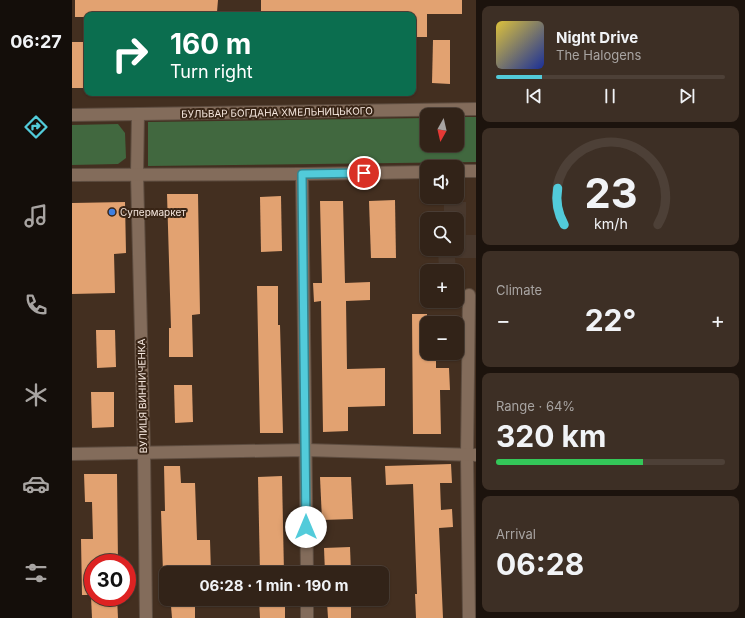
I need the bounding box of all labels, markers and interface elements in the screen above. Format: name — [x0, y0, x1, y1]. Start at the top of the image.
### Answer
text: 160 m — [170, 27, 251, 61]
icon: right — [104, 28, 156, 80]
text: Night Drive — [556, 28, 638, 47]
text: 06:27 — [10, 31, 62, 52]
text: The Halogens — [556, 47, 641, 63]
text: Turn right — [170, 61, 253, 82]
icon: previous — [523, 85, 545, 107]
icon: pause — [599, 85, 621, 107]
icon: next — [676, 85, 698, 107]
street label: БУЛЬВАР БОГДАНА ХМЕЛЬНИЦЬКОГО — [181, 104, 373, 120]
north arrow — [420, 108, 464, 152]
map controls — [420, 108, 464, 360]
icon: directions — [22, 113, 50, 141]
pin — [347, 156, 381, 190]
button: sound — [420, 160, 464, 204]
icon: arrive — [353, 162, 375, 184]
text: 23 — [584, 167, 637, 217]
icon: music — [22, 202, 50, 230]
place label: Супермаркет — [120, 206, 186, 218]
marker: Супермаркет — [107, 207, 117, 217]
button: search — [420, 212, 464, 256]
text: km/h — [594, 214, 627, 231]
button: + — [420, 264, 464, 308]
text: Climate — [496, 282, 542, 298]
icon: phone — [22, 291, 50, 319]
text: 22° — [585, 302, 636, 338]
text: − — [496, 307, 511, 333]
text: + — [710, 307, 725, 333]
button: − — [420, 316, 464, 360]
street label: ВУЛИЦЯ ВИННИЧЕНКА — [135, 338, 149, 454]
icon: climate — [22, 381, 50, 409]
text: Range · 64% — [496, 398, 575, 414]
text: 320 km — [496, 418, 606, 454]
icon: car — [22, 470, 50, 498]
position arrow — [285, 506, 327, 548]
text: Arrival — [496, 526, 536, 542]
text: 06:28 — [496, 546, 584, 582]
speed limit sign: 30 — [84, 554, 136, 606]
icon: filters — [22, 559, 50, 587]
text: 06:28 · 1 min · 190 m — [200, 576, 348, 595]

